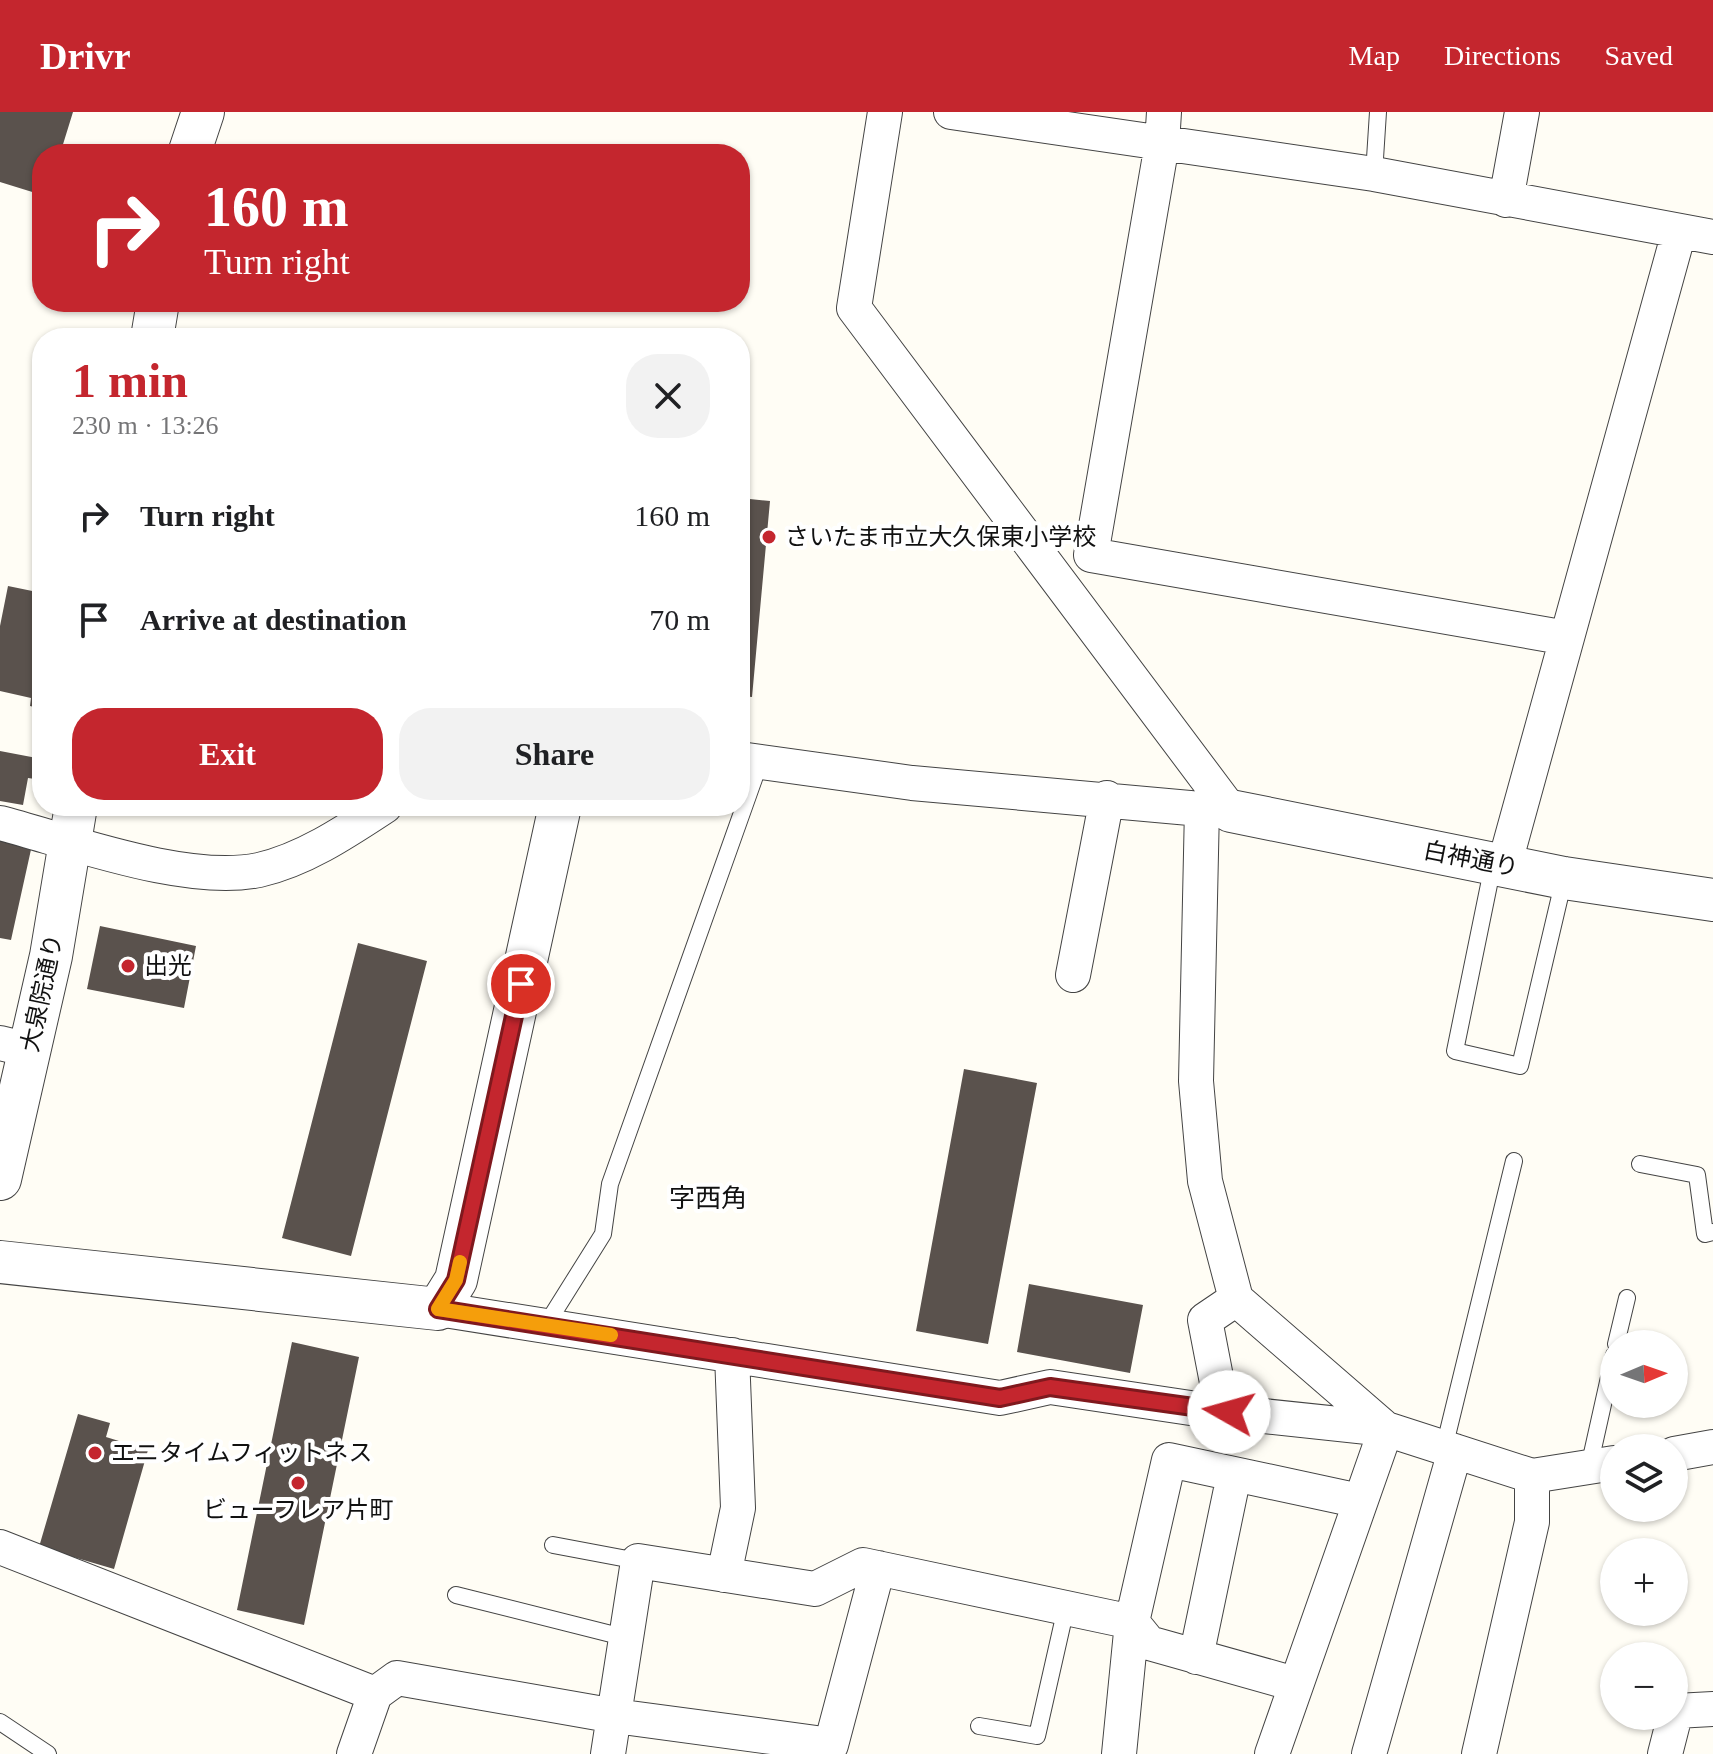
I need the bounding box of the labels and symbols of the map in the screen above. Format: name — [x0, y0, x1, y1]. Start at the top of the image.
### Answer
place label: さいたま市立大久保東小学校 — [785, 524, 1096, 550]
marker: さいたま市立大久保東小学校 — [760, 528, 778, 546]
street label: 白神通り — [1421, 837, 1521, 881]
street label: 大泉院通り — [17, 932, 67, 1054]
pin — [487, 950, 555, 1018]
place label: 出光 — [144, 953, 192, 979]
marker: 出光 — [119, 957, 137, 975]
district label: 字西角 — [669, 1184, 747, 1213]
north arrow — [1600, 1330, 1688, 1418]
position arrow — [1187, 1370, 1271, 1454]
place label: エニタイムフィットネス — [111, 1440, 373, 1466]
marker: エニタイムフィットネス — [86, 1444, 104, 1462]
marker: ビューフレア片町 — [289, 1474, 307, 1492]
place label: ビューフレア片町 — [203, 1497, 393, 1523]

